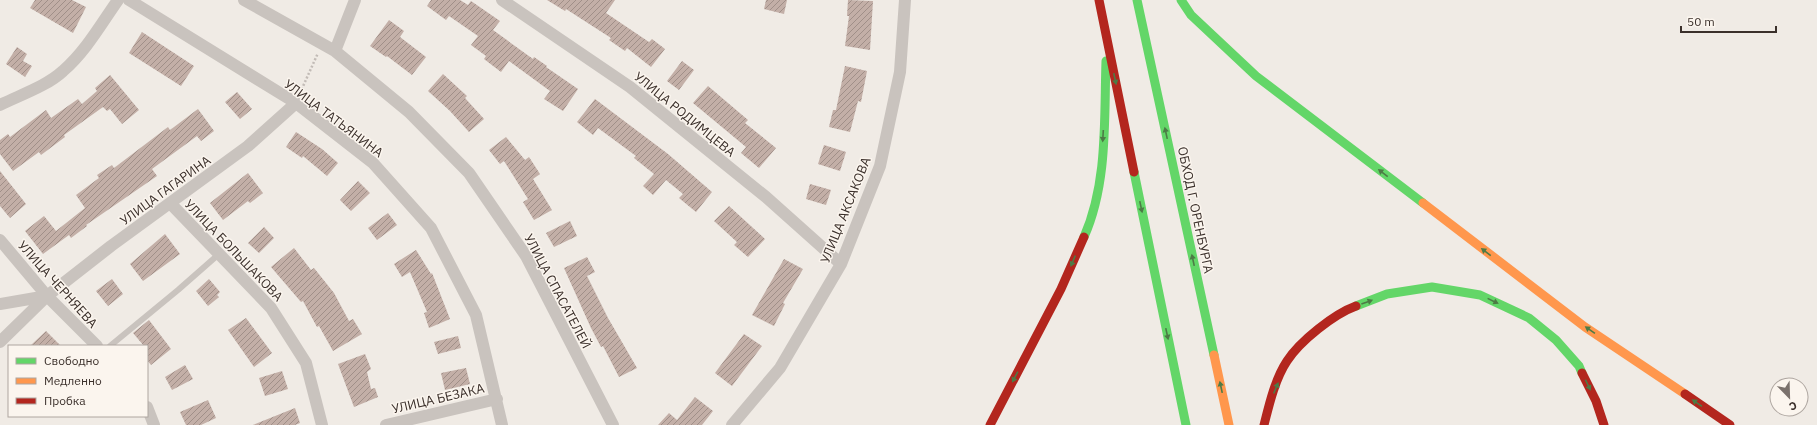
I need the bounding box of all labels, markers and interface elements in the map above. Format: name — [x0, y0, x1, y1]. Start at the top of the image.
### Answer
scale bar — [1681, 8, 1776, 34]
text: 50 m — [1687, 14, 1715, 29]
street label: УЛИЦА РОДИМЦЕВА — [630, 68, 739, 161]
one-way arrow — [1113, 73, 1119, 86]
street label: УЛИЦА ТАТЬЯНИНА — [281, 76, 387, 162]
one-way arrow — [1163, 127, 1169, 139]
one-way arrow — [1100, 130, 1106, 143]
street label: ОБХОД Г. ОРЕНБУРГА — [1174, 145, 1217, 276]
street label: УЛИЦА ГАГАРИНА — [117, 151, 215, 229]
street label: УЛИЦА АКСАКОВА — [816, 154, 875, 266]
one-way arrow — [1377, 169, 1388, 177]
street label: УЛИЦА БОЛЬШАКОВА — [181, 196, 287, 305]
one-way arrow — [1139, 201, 1145, 213]
street label: УЛИЦА СПАСАТЕЛЕЙ — [520, 231, 595, 352]
street label: УЛИЦА ЧЕРНЯЕВА — [14, 237, 102, 332]
one-way arrow — [1480, 248, 1491, 256]
one-way arrow — [1190, 254, 1196, 266]
one-way arrow — [1070, 255, 1076, 267]
one-way arrow — [1487, 298, 1499, 304]
one-way arrow — [1361, 299, 1373, 305]
one-way arrow — [1585, 326, 1595, 334]
one-way arrow — [1165, 328, 1171, 340]
legend — [8, 345, 148, 417]
text: Свободно — [44, 353, 100, 368]
one-way arrow — [1012, 371, 1019, 383]
text: Медленно — [44, 373, 102, 388]
north arrow — [1769, 377, 1809, 417]
street label: УЛИЦА БЕЗАКА — [390, 379, 487, 417]
one-way arrow — [1585, 379, 1591, 391]
one-way arrow — [1217, 381, 1223, 393]
one-way arrow — [1272, 382, 1279, 394]
text: Пробка — [44, 393, 86, 408]
text: С — [1787, 398, 1799, 414]
one-way arrow — [1692, 399, 1703, 407]

